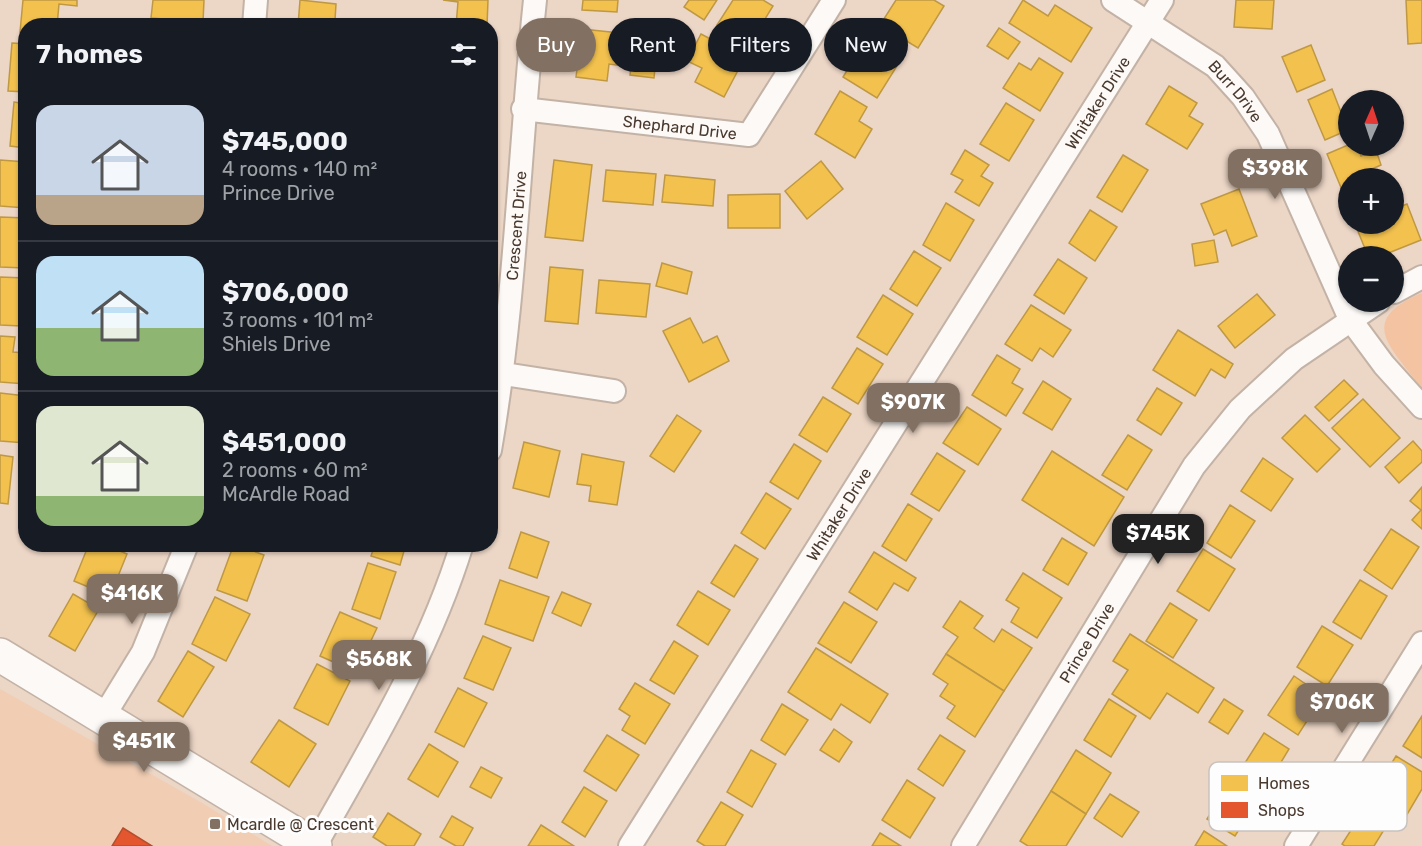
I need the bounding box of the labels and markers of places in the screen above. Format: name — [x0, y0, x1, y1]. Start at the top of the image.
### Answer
pin: $398K — [1233, 149, 1317, 200]
pin: $907K — [871, 383, 955, 434]
pin: $745K — [1116, 514, 1200, 565]
pin: $416K — [90, 574, 174, 625]
pin: $568K — [337, 640, 421, 691]
pin: $706K — [1300, 683, 1384, 734]
pin: $451K — [102, 722, 186, 773]
place label: Mcardle @ Crescent — [227, 815, 374, 834]
marker: Mcardle @ Crescent — [208, 817, 222, 831]

